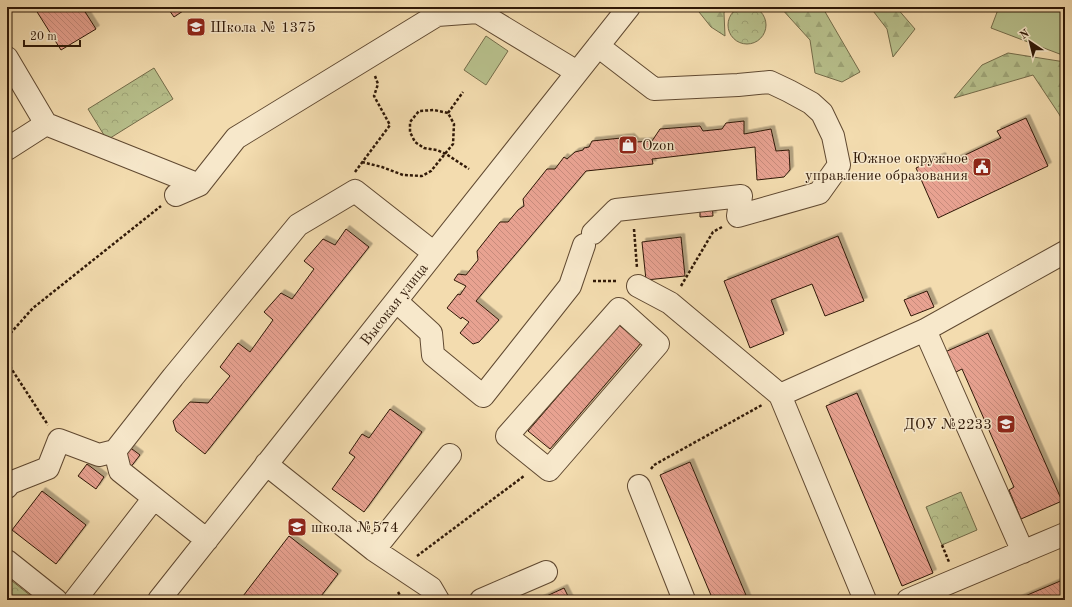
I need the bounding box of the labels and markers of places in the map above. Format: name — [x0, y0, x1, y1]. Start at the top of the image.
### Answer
school or university icon: Школа № 1375 — [185, 16, 207, 38]
place label: Школа № 1375 — [210, 21, 316, 36]
shop icon: Ozon — [617, 134, 639, 156]
place label: Ozon — [642, 139, 675, 154]
place label: Южное окружное управление образования — [805, 152, 968, 184]
public building icon: Южное окружное управление образования — [971, 156, 993, 178]
school or university icon: ДОУ №2233 — [995, 413, 1017, 435]
place label: ДОУ №2233 — [904, 418, 992, 433]
school or university icon: школа №574 — [286, 516, 308, 538]
place label: школа №574 — [311, 521, 399, 536]

